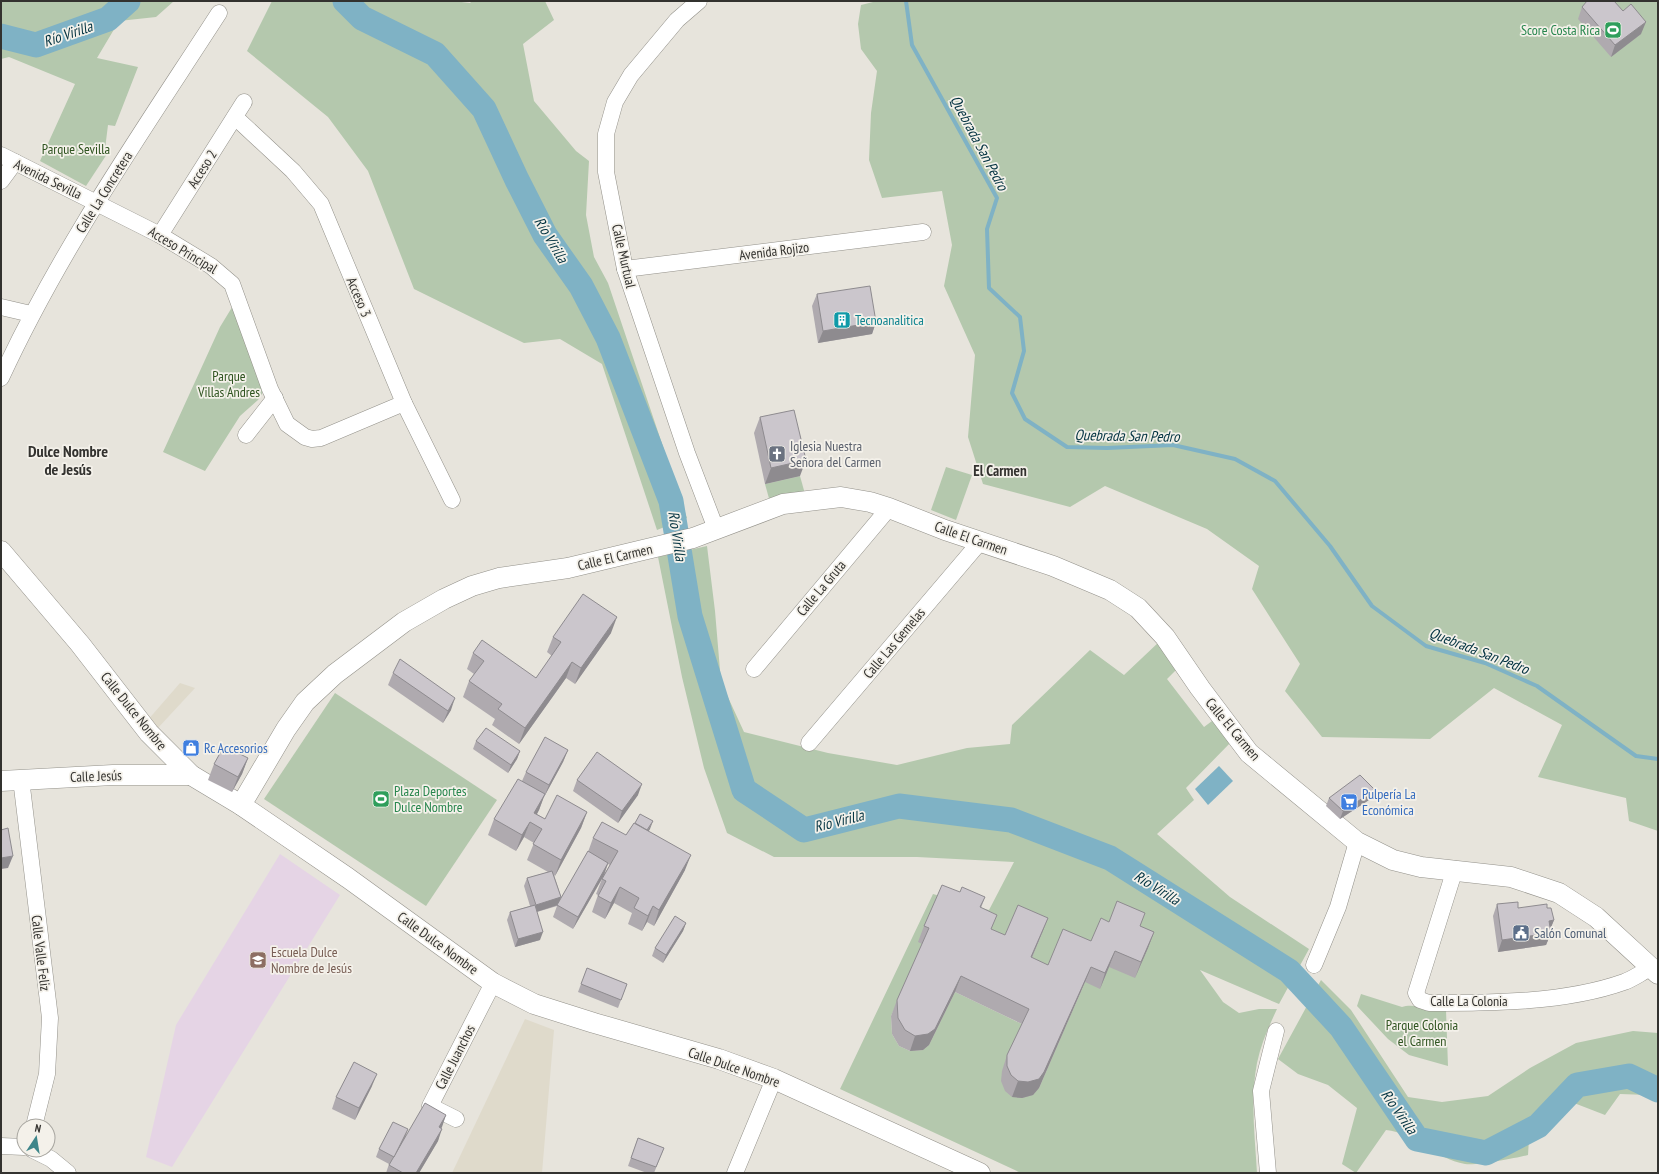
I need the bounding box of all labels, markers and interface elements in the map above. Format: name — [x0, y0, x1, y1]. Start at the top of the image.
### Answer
water label: Río Virilla — [41, 16, 96, 51]
sports icon: Score Costa Rica — [1603, 20, 1623, 40]
place label: Score Costa Rica — [1521, 21, 1600, 39]
water label: Quebrada San Pedro — [946, 92, 1013, 195]
park label: Parque Sevilla — [42, 140, 110, 158]
street label: Acceso 2 — [183, 147, 221, 191]
street label: Calle La Concretera — [72, 148, 136, 236]
street label: Avenida Sevilla — [11, 155, 85, 203]
water label: Río Virilla — [530, 213, 573, 267]
street label: Acceso Principal — [145, 222, 221, 278]
street label: Calle Murtual — [608, 222, 640, 290]
street label: Avenida Rojizo — [738, 238, 810, 264]
street label: Acceso 3 — [343, 274, 375, 320]
building icon: Tecnoanalitica — [832, 310, 852, 330]
place label: Tecnoanalitica — [855, 311, 924, 329]
park label: Parque Villas Andres — [197, 367, 260, 401]
water label: Quebrada San Pedro — [1074, 425, 1181, 446]
place label: Iglesia Nuestra Señora del Carmen — [790, 437, 881, 471]
district label: Dulce Nombre de Jesús — [28, 441, 108, 479]
church icon: Iglesia Nuestra Señora del Carmen — [767, 444, 787, 464]
district label: El Carmen — [973, 461, 1027, 480]
water label: Río Virilla — [664, 510, 691, 563]
street label: Calle El Carmen — [932, 517, 1010, 559]
street label: Calle El Carmen — [576, 540, 654, 574]
street label: Calle La Gruta — [792, 556, 850, 620]
street label: Calle Las Gemelas — [859, 604, 929, 682]
water label: Quebrada San Pedro — [1427, 623, 1533, 679]
street label: Calle Dulce Nombre — [97, 668, 171, 754]
street label: Calle El Carmen — [1202, 694, 1264, 764]
shop icon: Rc Accesorios — [181, 738, 201, 758]
place label: Rc Accesorios — [204, 739, 268, 757]
street label: Calle Jesús — [70, 766, 122, 786]
place label: Plaza Deportes Dulce Nombre — [394, 782, 467, 816]
place label: Pulpería La Económica — [1362, 785, 1416, 819]
sports icon: Plaza Deportes Dulce Nombre — [371, 789, 391, 809]
supermarket icon: Pulpería La Económica — [1339, 792, 1359, 812]
water label: Río Virilla — [812, 805, 867, 836]
water label: Río Virilla — [1131, 866, 1184, 909]
street label: Calle Dulce Nombre — [394, 908, 482, 979]
street label: Calle Valle Feliz — [27, 914, 55, 992]
public building icon: Salón Comunal — [1511, 923, 1531, 943]
place label: Salón Comunal — [1534, 924, 1607, 942]
place label: Escuela Dulce Nombre de Jesús — [271, 943, 352, 977]
school or university icon: Escuela Dulce Nombre de Jesús — [248, 950, 268, 970]
street label: Calle La Colonia — [1430, 992, 1508, 1010]
park label: Parque Colonia el Carmen — [1386, 1016, 1458, 1050]
street label: Calle Juanchos — [431, 1021, 479, 1092]
street label: Calle Dulce Nombre — [686, 1043, 782, 1091]
water label: Río Virilla — [1377, 1086, 1422, 1139]
north arrow — [16, 1118, 56, 1158]
text: N — [34, 1121, 42, 1136]

